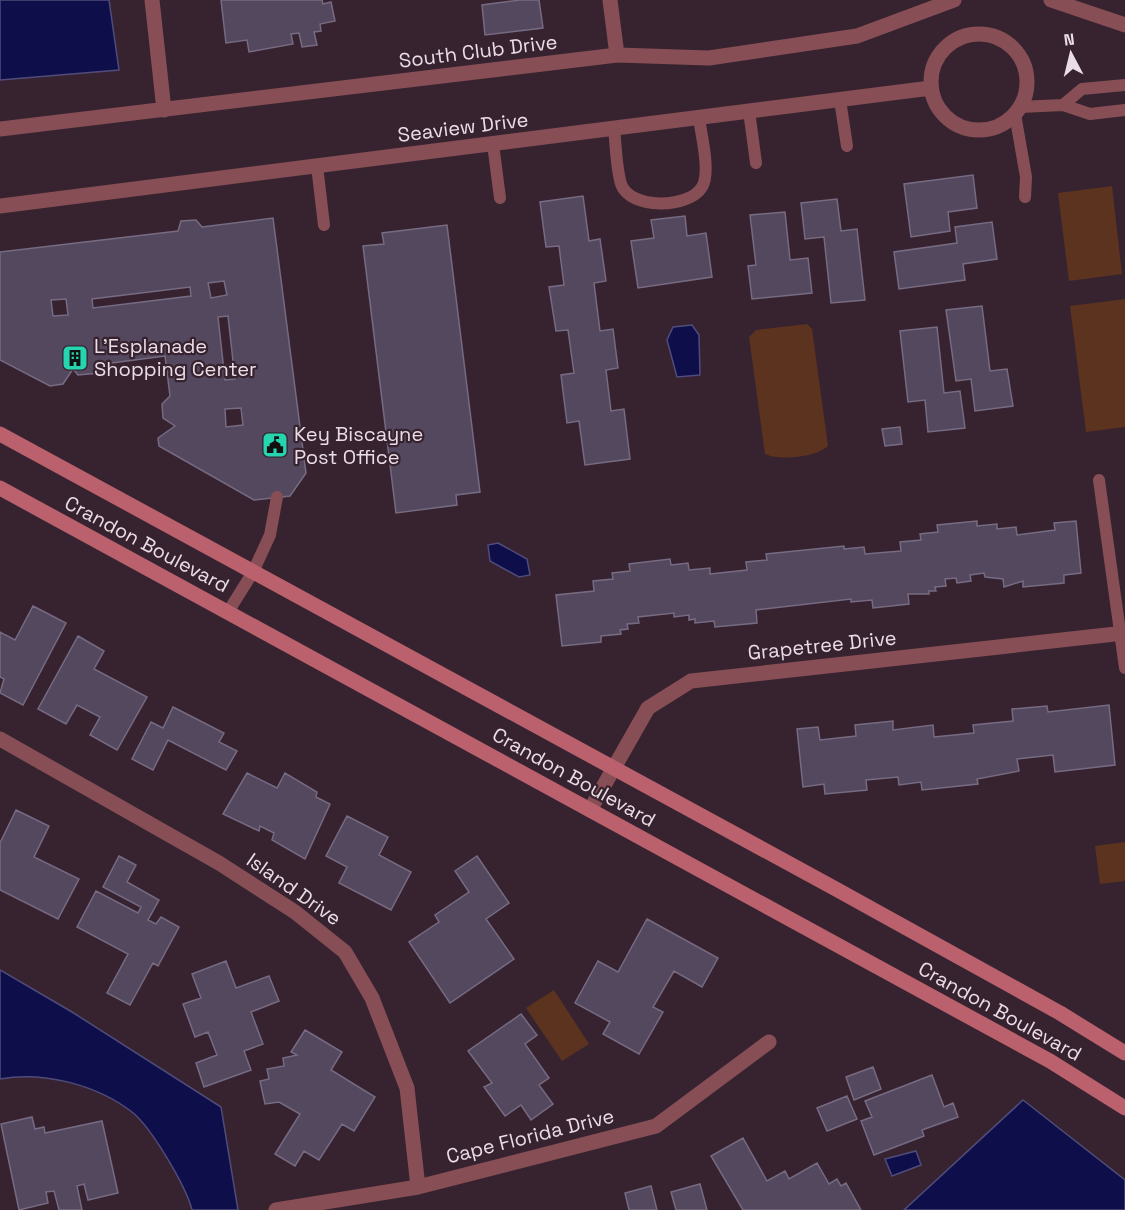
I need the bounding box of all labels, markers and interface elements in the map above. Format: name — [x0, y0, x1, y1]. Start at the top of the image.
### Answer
north arrow — [1041, 24, 1101, 84]
street label: South Club Drive — [397, 28, 559, 74]
text: N — [1063, 29, 1076, 51]
street label: Seaview Drive — [396, 106, 530, 148]
place label: L'Esplanade Shopping Center — [94, 333, 257, 382]
building icon: L'Esplanade Shopping Center — [60, 343, 90, 373]
place label: Key Biscayne Post Office — [294, 421, 423, 470]
public building icon: Key Biscayne Post Office — [260, 430, 290, 460]
street label: Crandon Boulevard — [60, 490, 234, 598]
street label: Grapetree Drive — [746, 624, 898, 666]
street label: Crandon Boulevard — [488, 721, 660, 833]
street label: Island Drive — [241, 847, 347, 931]
street label: Crandon Boulevard — [914, 955, 1086, 1067]
street label: Cape Florida Drive — [443, 1103, 617, 1169]

